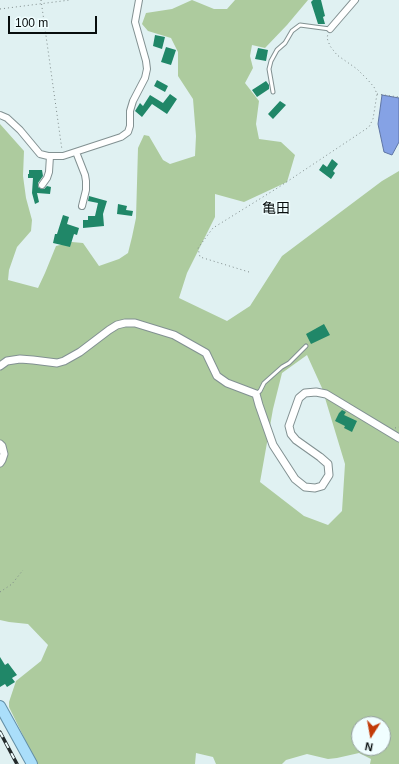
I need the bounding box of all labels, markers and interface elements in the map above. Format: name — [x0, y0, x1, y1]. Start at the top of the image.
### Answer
scale bar — [10, 8, 99, 34]
text: 100 m — [15, 16, 48, 30]
district label: 亀田 — [262, 201, 290, 217]
north arrow — [351, 716, 391, 756]
text: N — [364, 740, 374, 753]

